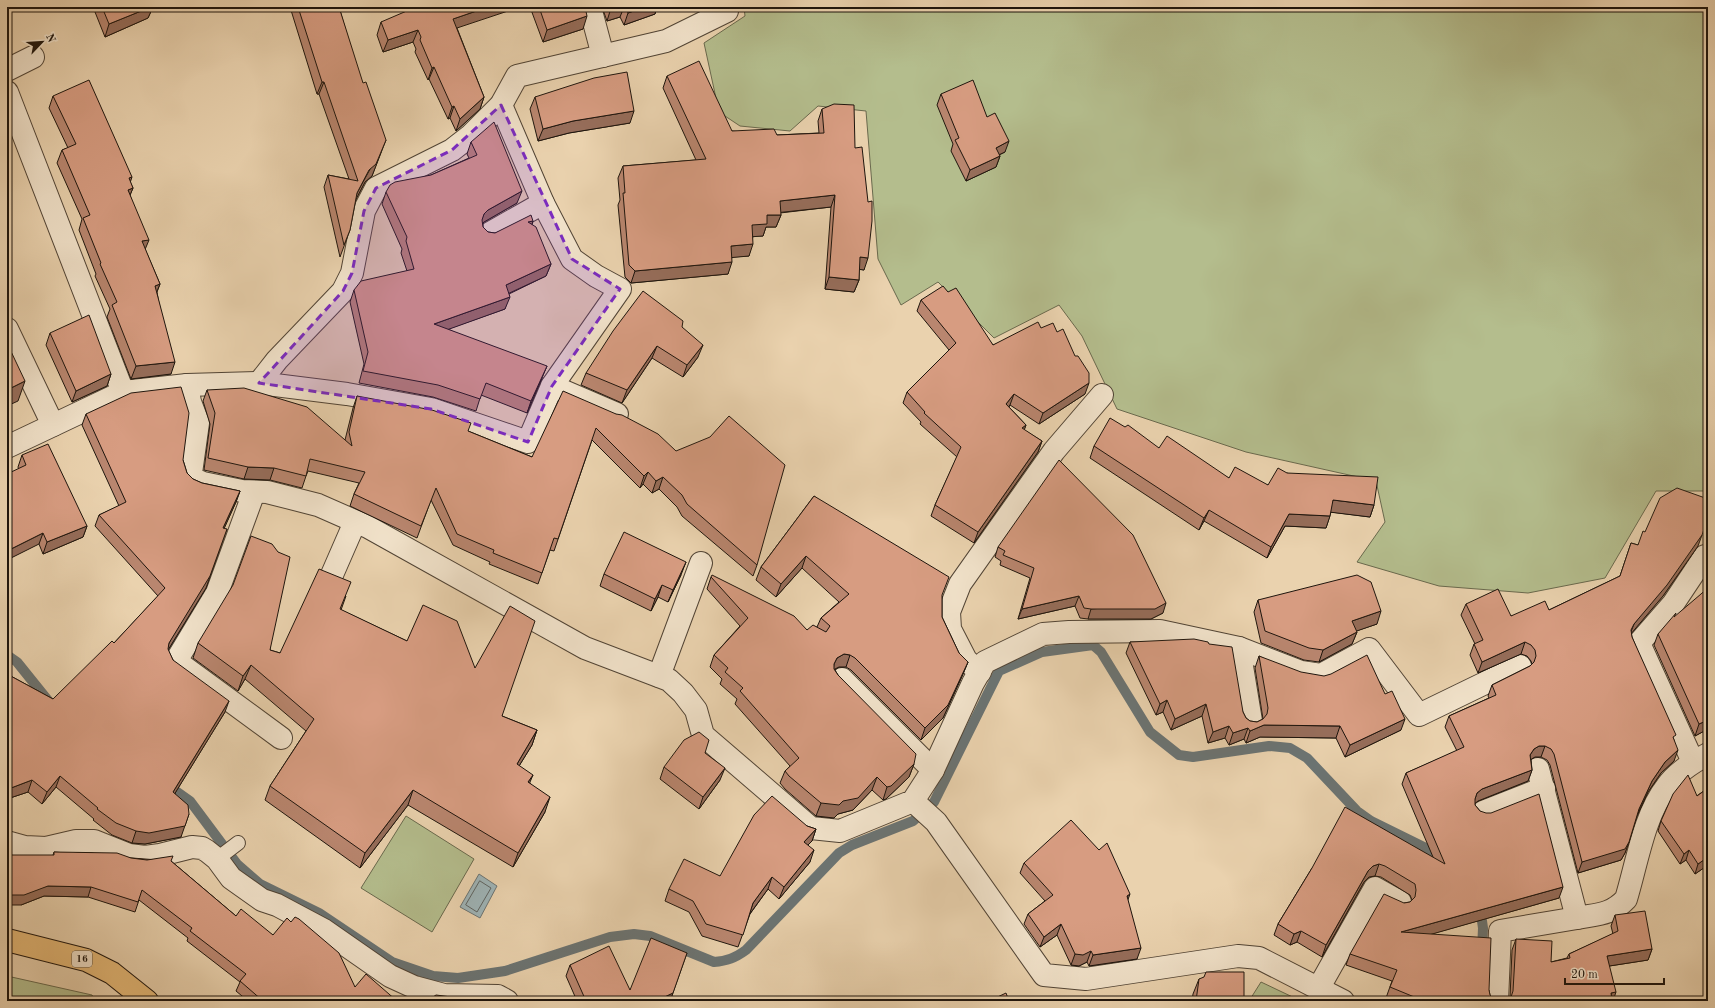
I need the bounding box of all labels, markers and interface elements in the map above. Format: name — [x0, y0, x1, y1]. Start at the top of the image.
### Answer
north arrow — [22, 22, 62, 62]
text: N — [43, 32, 57, 45]
road number: 16 — [72, 951, 92, 967]
scale bar — [1565, 960, 1664, 986]
text: 20 m — [1571, 969, 1598, 981]

